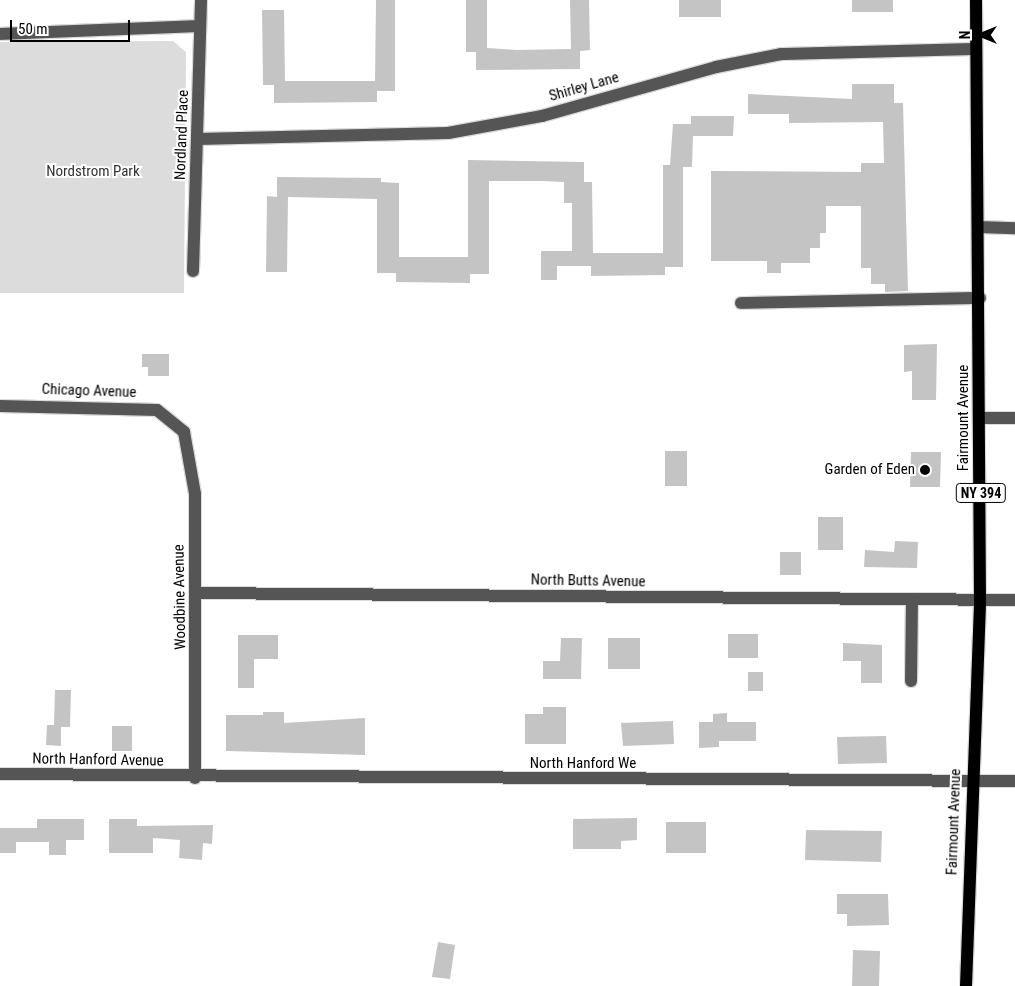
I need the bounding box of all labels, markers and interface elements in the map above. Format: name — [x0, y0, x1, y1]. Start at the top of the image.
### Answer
scale bar — [12, 10, 132, 42]
north arrow — [955, 10, 1005, 60]
text: 50 m — [18, 20, 48, 38]
text: N — [957, 31, 973, 39]
street label: Shirley Lane — [547, 68, 621, 106]
street label: Nordland Place — [171, 90, 193, 180]
park label: Nordstrom Park — [46, 163, 140, 181]
street label: Fairmount Avenue — [955, 365, 973, 471]
street label: Chicago Avenue — [41, 380, 137, 402]
place label: Garden of Eden — [825, 461, 915, 479]
marker: Garden of Eden — [919, 464, 931, 476]
road number: NY 394 — [955, 482, 1007, 504]
street label: Woodbine Avenue — [170, 544, 190, 650]
street label: North Butts Avenue — [531, 571, 645, 591]
street label: North Hanford Avenue — [32, 750, 164, 770]
street label: North Hanford We — [530, 755, 636, 773]
street label: Fairmount Avenue — [943, 768, 965, 876]

